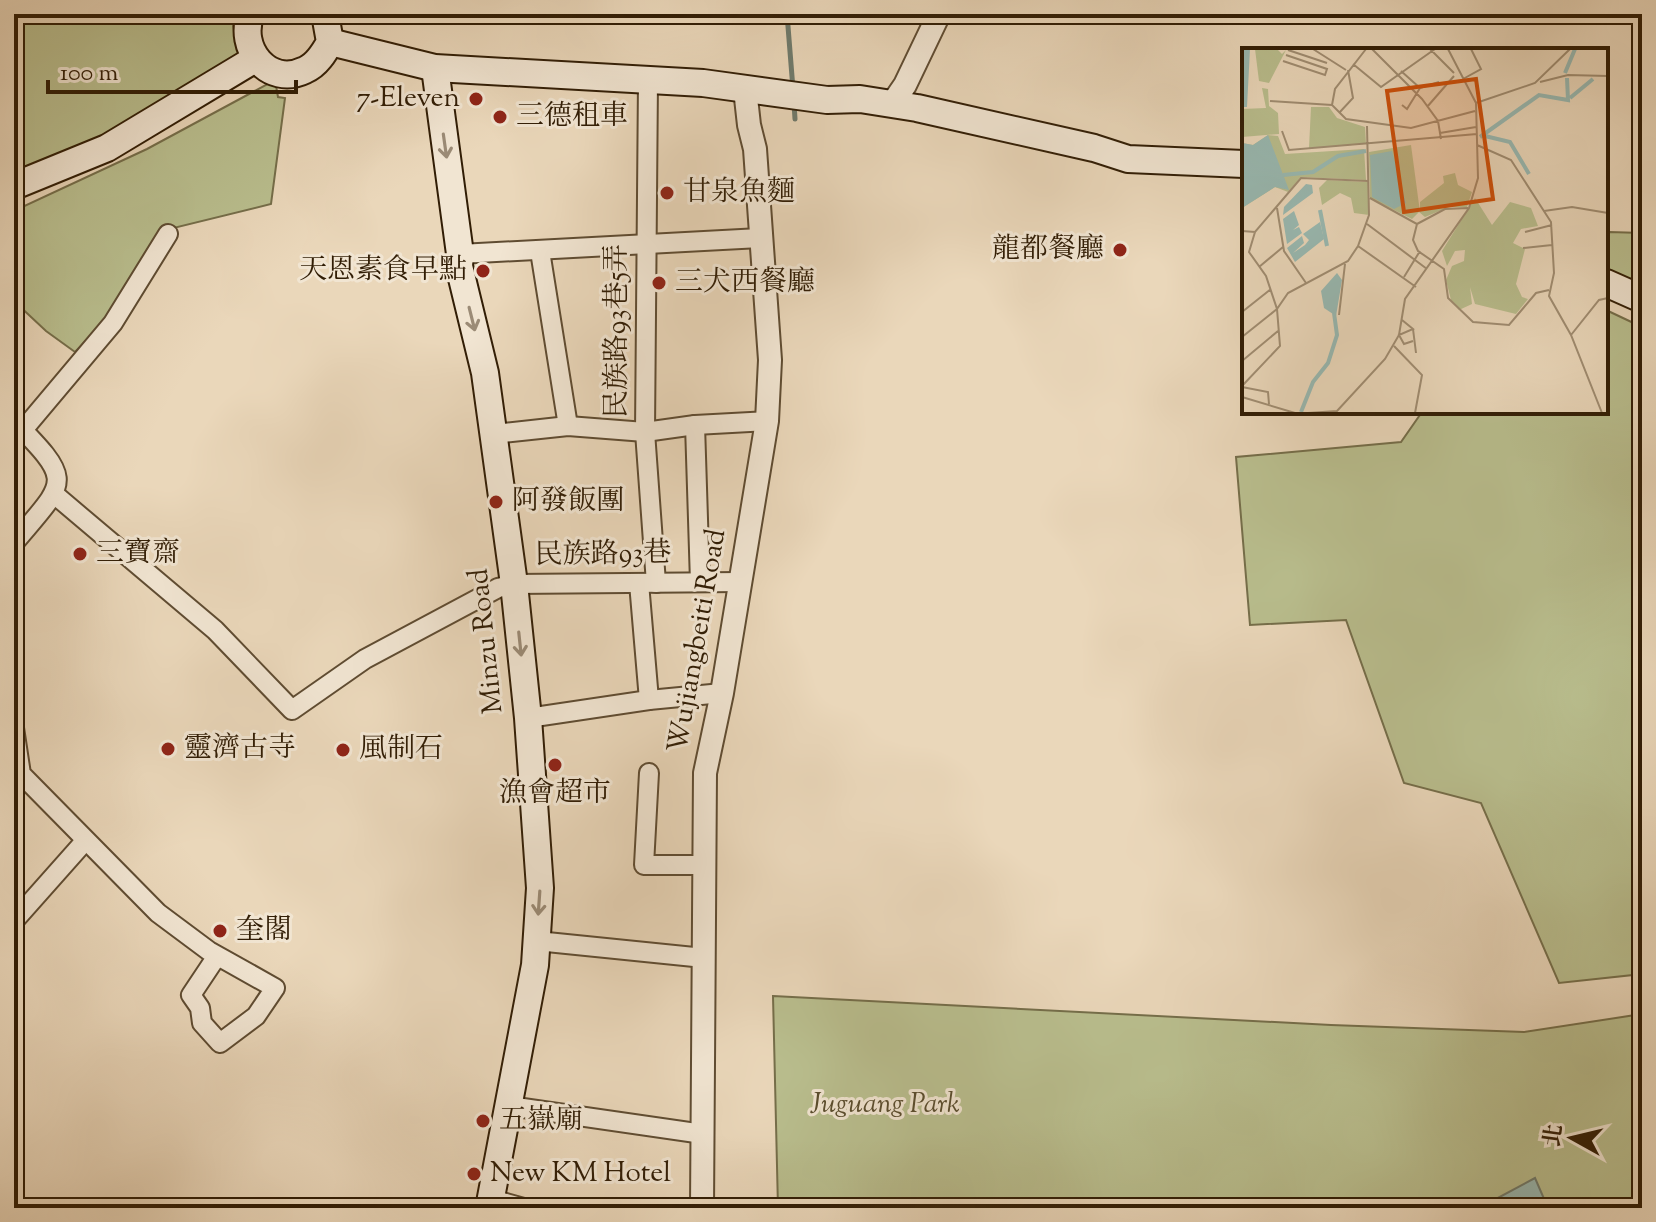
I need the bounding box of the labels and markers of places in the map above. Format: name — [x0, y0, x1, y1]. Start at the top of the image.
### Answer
place label: 7-Eleven — [356, 79, 460, 119]
marker: 7-Eleven — [467, 90, 485, 108]
place label: 三德租車 — [516, 97, 628, 137]
marker: 三德租車 — [491, 108, 509, 126]
place label: 甘泉魚麵 — [683, 173, 795, 213]
marker: 甘泉魚麵 — [658, 184, 676, 202]
place label: 龍都餐廳 — [992, 230, 1104, 270]
marker: 龍都餐廳 — [1111, 241, 1129, 259]
place label: 天恩素食早點 — [299, 251, 467, 291]
marker: 天恩素食早點 — [474, 262, 492, 280]
place label: 三犬西餐廳 — [675, 263, 815, 303]
marker: 三犬西餐廳 — [650, 274, 668, 292]
place label: 阿發飯團 — [512, 482, 624, 522]
marker: 阿發飯團 — [487, 493, 505, 511]
place label: 三寶齋 — [96, 534, 180, 574]
marker: 三寶齋 — [71, 545, 89, 563]
place label: 靈濟古寺 — [184, 729, 296, 769]
place label: 風制石 — [359, 730, 443, 770]
marker: 靈濟古寺 — [159, 740, 177, 758]
marker: 風制石 — [334, 741, 352, 759]
marker: 漁會超市 — [546, 756, 564, 774]
place label: 漁會超市 — [499, 774, 611, 814]
place label: 奎閣 — [236, 911, 292, 951]
marker: 奎閣 — [211, 922, 229, 940]
place label: 五嶽廟 — [499, 1101, 583, 1141]
marker: 五嶽廟 — [474, 1112, 492, 1130]
place label: New KM Hotel — [490, 1154, 671, 1194]
marker: New KM Hotel — [465, 1165, 483, 1183]

